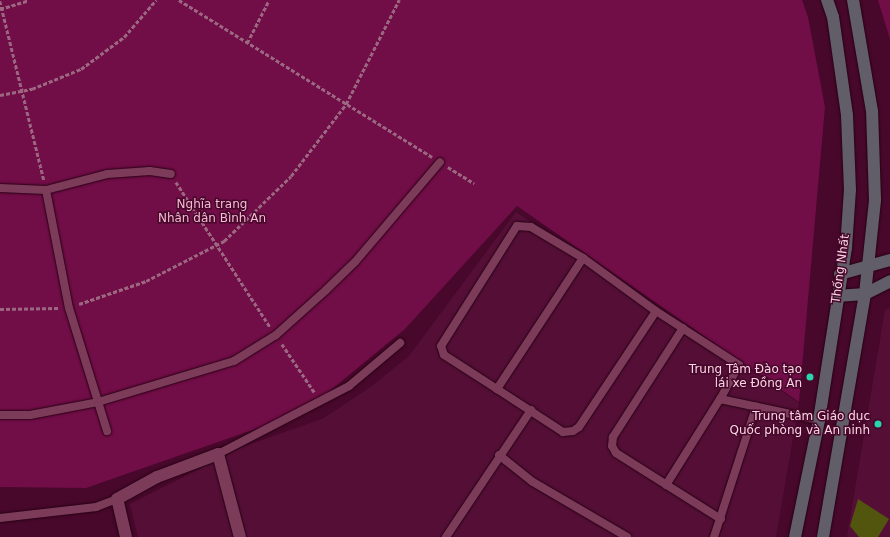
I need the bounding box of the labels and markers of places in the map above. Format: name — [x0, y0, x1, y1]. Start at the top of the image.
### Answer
place label: Trung Tâm Đào tạo lái xe Đồng An — [689, 363, 802, 391]
marker: Trung Tâm Đào tạo lái xe Đồng An — [805, 372, 815, 382]
place label: Trung tâm Giáo dục Quốc phòng và An ninh — [730, 410, 870, 438]
marker: Trung tâm Giáo dục Quốc phòng và An ninh — [873, 419, 883, 429]

